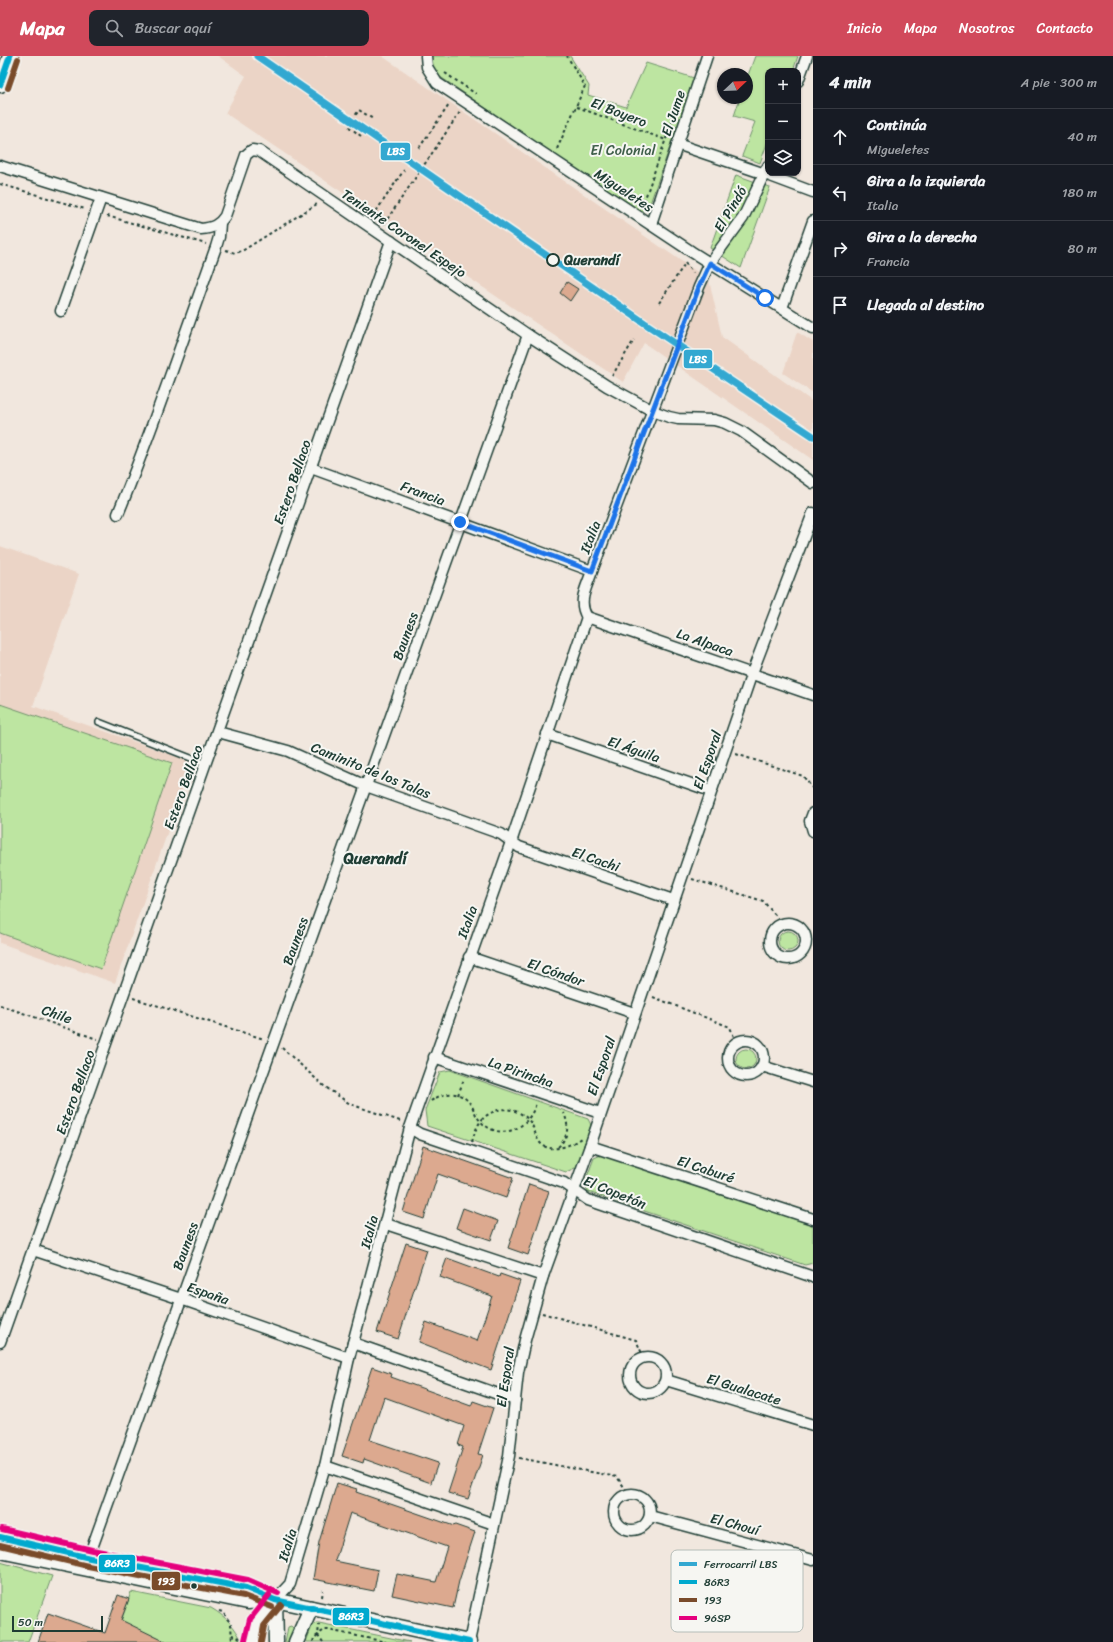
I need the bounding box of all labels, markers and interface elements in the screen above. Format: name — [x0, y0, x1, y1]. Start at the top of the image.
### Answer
search box — [89, 10, 369, 46]
text: Mapa — [20, 12, 65, 45]
text: Buscar aquí — [135, 15, 211, 41]
text: Inicio — [847, 16, 882, 41]
text: Mapa — [904, 16, 937, 41]
text: Nosotros — [959, 16, 1014, 41]
text: Contacto — [1036, 16, 1093, 41]
icon: search — [103, 17, 125, 39]
text: 4 min — [829, 67, 871, 97]
north arrow — [717, 68, 753, 104]
map controls — [765, 68, 801, 176]
button: + — [765, 68, 801, 104]
text: A pie · 300 m — [1021, 71, 1097, 94]
street label: El Jume — [654, 87, 693, 140]
street label: El Boyero — [587, 90, 651, 135]
button: − — [765, 104, 801, 140]
text: Continúa — [867, 112, 926, 138]
text: 40 m — [1067, 125, 1097, 148]
icon: ahead — [829, 126, 851, 148]
park label: El Colonial — [591, 138, 656, 163]
text: Migueletes — [867, 138, 929, 161]
button: layers — [765, 140, 801, 176]
line badge: LBS — [380, 142, 411, 161]
text: LBS — [387, 142, 405, 161]
street label: Migueletes — [589, 162, 659, 219]
text: Gira a la izquierda — [867, 168, 985, 194]
street label: El Pindó — [707, 181, 754, 237]
text: 180 m — [1062, 181, 1097, 204]
street label: Teniente Coronel Espejo — [336, 182, 472, 285]
icon: left — [829, 182, 851, 204]
text: Italia — [867, 194, 898, 217]
text: Gira a la derecha — [867, 224, 977, 250]
text: 80 m — [1068, 237, 1097, 260]
icon: right — [829, 238, 851, 260]
place label: Querandí — [563, 248, 621, 273]
text: Francia — [867, 250, 910, 273]
marker: Querandí — [546, 253, 560, 267]
route start — [756, 289, 774, 307]
text: Llegada al destino — [867, 292, 984, 318]
icon: arrive — [829, 294, 851, 316]
line badge: LBS — [683, 349, 713, 369]
text: LBS — [689, 350, 707, 369]
street label: Estero Bellaco — [266, 436, 319, 528]
street label: Francia — [397, 474, 449, 513]
route end — [451, 513, 469, 531]
street label: Italia — [572, 517, 608, 558]
street label: Bauness — [385, 608, 426, 664]
street label: La Alpaca — [673, 621, 737, 664]
street label: El Esporal — [686, 726, 730, 793]
street label: El Águila — [604, 729, 663, 770]
street label: Caminito de los Talas — [307, 735, 435, 806]
street label: Estero Bellaco — [157, 741, 210, 833]
street label: El Cachi — [568, 840, 624, 880]
district label: Querandí — [342, 844, 409, 873]
street label: Italia — [450, 902, 485, 943]
street label: Bauness — [275, 913, 316, 969]
street label: El Cóndor — [524, 951, 589, 994]
street label: Chile — [38, 998, 76, 1031]
street label: El Esporal — [580, 1032, 624, 1099]
street label: Estero Bellaco — [49, 1046, 102, 1138]
street label: La Pirincha — [485, 1050, 557, 1095]
street label: El Caburé — [674, 1148, 738, 1190]
street label: El Copetón — [579, 1168, 651, 1217]
street label: Italia — [353, 1213, 386, 1253]
street label: Bauness — [165, 1218, 206, 1274]
street label: España — [183, 1275, 233, 1313]
street label: El Esporal — [489, 1344, 522, 1409]
street label: El Gualacate — [703, 1366, 784, 1413]
street label: El Chouí — [708, 1506, 764, 1544]
street label: Italia — [270, 1525, 304, 1566]
legend — [671, 1550, 803, 1632]
line badge: 86R3 — [98, 1554, 136, 1573]
text: 86R3 — [103, 1554, 131, 1573]
text: Ferrocarril LBS — [704, 1555, 777, 1574]
line badge: 193 — [151, 1571, 181, 1591]
text: 193 — [157, 1572, 176, 1591]
text: 86R3 — [704, 1573, 730, 1592]
unlabelled marker — [189, 1581, 199, 1591]
text: 193 — [704, 1591, 722, 1610]
line badge: 86R3 — [332, 1607, 370, 1626]
text: 86R3 — [337, 1607, 365, 1626]
text: 96SP — [704, 1609, 731, 1628]
text: 50 m — [18, 1613, 43, 1632]
scale bar — [12, 1614, 103, 1633]

